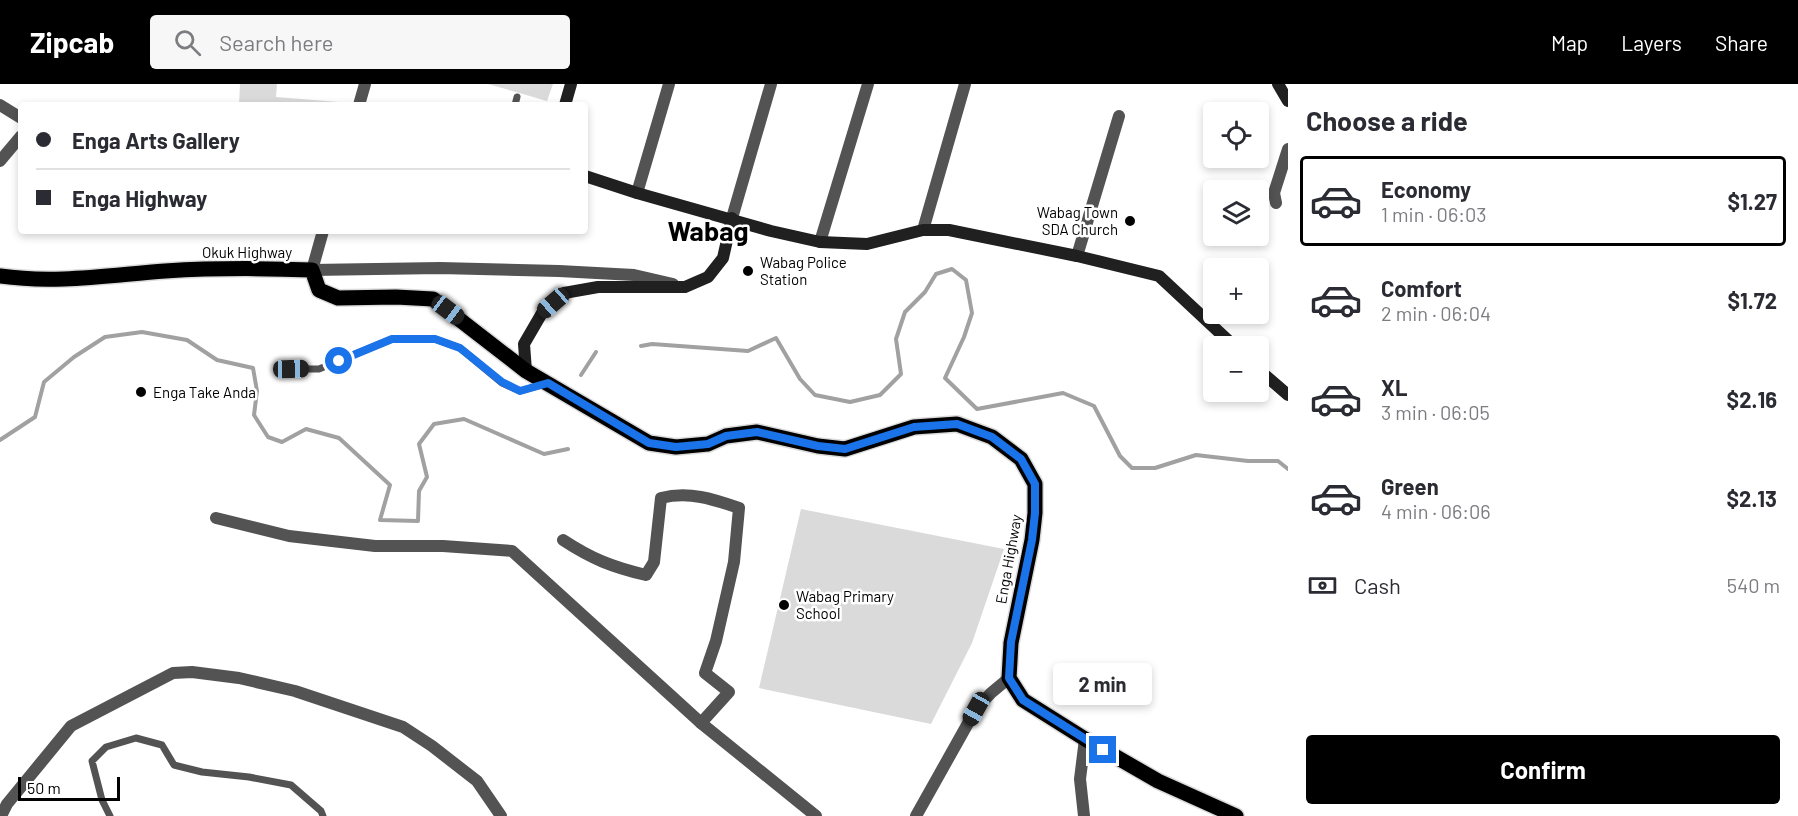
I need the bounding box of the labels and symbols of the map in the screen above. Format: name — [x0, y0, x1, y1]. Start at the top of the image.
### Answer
place label: Wabag Town SDA Church — [1037, 203, 1118, 238]
district label: Wabag — [668, 214, 748, 246]
marker: Wabag Town SDA Church — [1123, 214, 1137, 228]
street label: Okuk Highway — [202, 243, 292, 261]
place label: Wabag Police Station — [760, 253, 847, 288]
marker: Wabag Police Station — [741, 264, 755, 278]
car — [534, 284, 572, 322]
car — [428, 292, 468, 328]
route start — [325, 347, 352, 374]
car — [273, 360, 309, 378]
place label: Enga Take Anda — [153, 383, 256, 401]
marker: Enga Take Anda — [134, 385, 148, 399]
street label: Enga Highway — [991, 513, 1025, 605]
place label: Wabag Primary School — [796, 587, 894, 622]
marker: Wabag Primary School — [777, 598, 791, 612]
callout: 2 min — [1054, 663, 1152, 705]
car — [959, 689, 993, 729]
route end — [1089, 736, 1116, 763]
scale bar — [18, 774, 120, 802]

